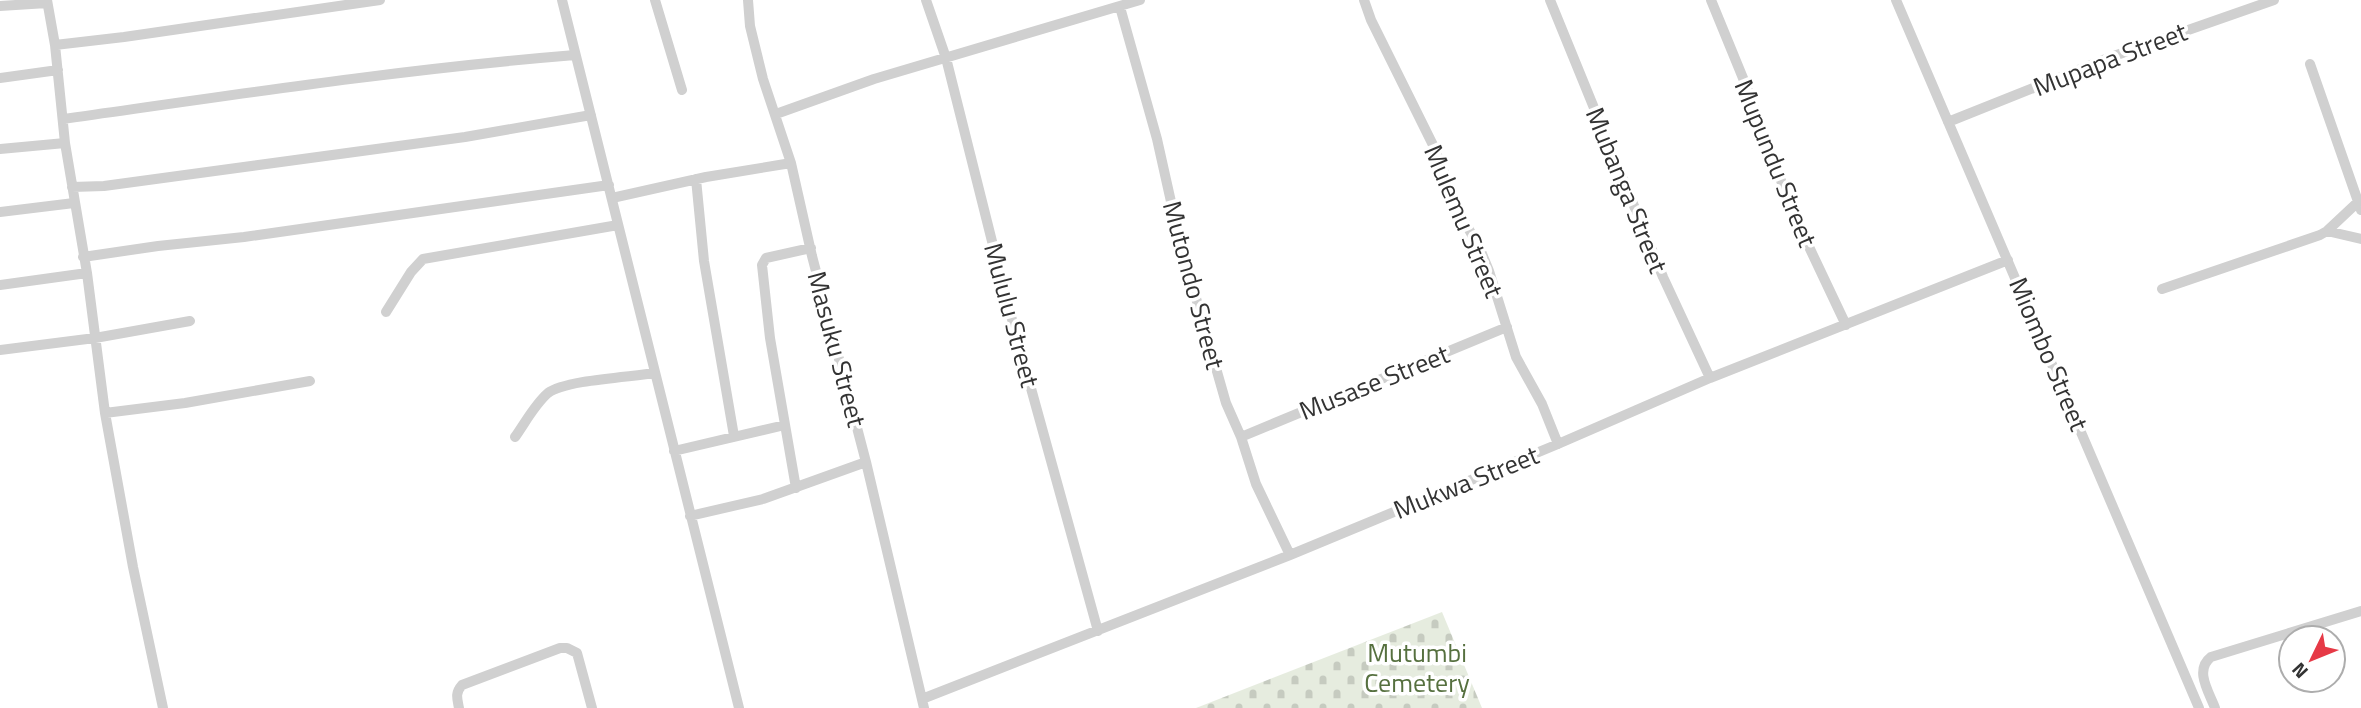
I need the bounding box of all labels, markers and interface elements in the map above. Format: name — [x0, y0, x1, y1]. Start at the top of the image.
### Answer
street label: Mupapa Street — [2027, 12, 2193, 106]
street label: Mupundu Street — [1725, 73, 1827, 253]
street label: Mubanga Street — [1576, 101, 1678, 279]
street label: Mulemu Street — [1414, 138, 1514, 304]
street label: Mutondo Street — [1153, 197, 1235, 373]
street label: Mululu Street — [974, 238, 1050, 392]
street label: Masuku Street — [797, 267, 877, 431]
street label: Miombo Street — [1999, 271, 2099, 437]
street label: Musase Street — [1293, 334, 1455, 430]
street label: Mukwa Street — [1388, 435, 1544, 529]
north arrow — [2277, 624, 2347, 694]
park label: Mutumbi Cemetery — [1364, 633, 1470, 702]
text: N — [2284, 656, 2314, 686]

